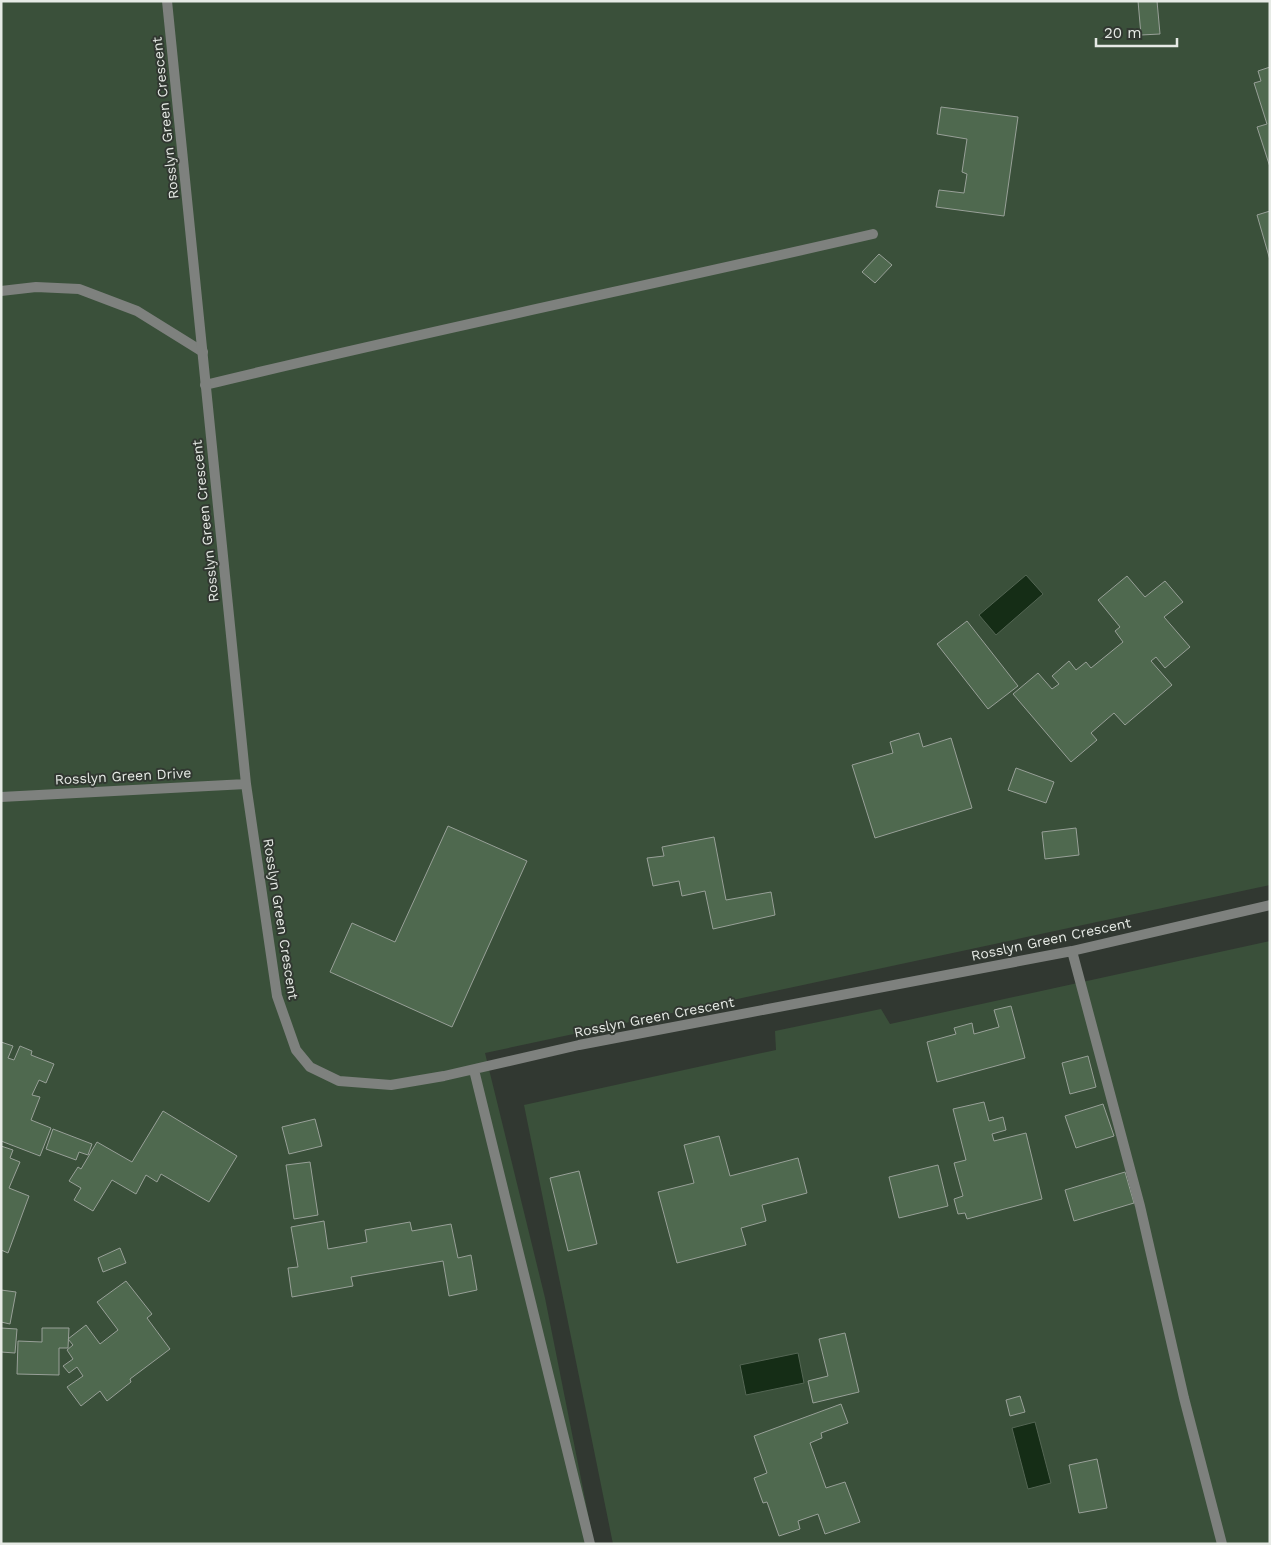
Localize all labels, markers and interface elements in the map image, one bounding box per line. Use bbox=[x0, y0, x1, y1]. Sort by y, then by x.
scale bar bbox=[1096, 15, 1177, 47]
text: 20 m bbox=[1104, 24, 1142, 42]
street label: Rosslyn Green Crescent bbox=[149, 36, 181, 200]
street label: Rosslyn Green Crescent bbox=[189, 439, 221, 603]
street label: Rosslyn Green Drive bbox=[54, 764, 192, 788]
street label: Rosslyn Green Crescent bbox=[260, 837, 302, 1001]
street label: Rosslyn Green Crescent bbox=[970, 914, 1132, 964]
street label: Rosslyn Green Crescent bbox=[572, 994, 736, 1040]

